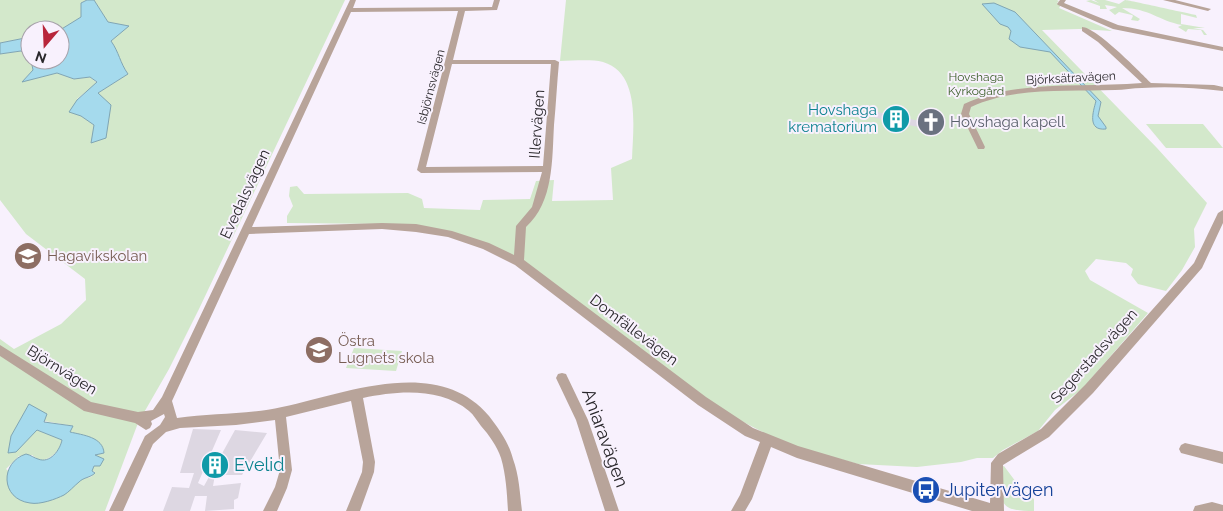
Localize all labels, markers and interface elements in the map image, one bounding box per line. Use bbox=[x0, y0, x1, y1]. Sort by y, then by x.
north arrow bbox=[20, 20, 70, 70]
text: N bbox=[33, 48, 48, 67]
street label: Isbjörnsvägen bbox=[414, 48, 448, 126]
street label: Björksätravägen bbox=[1026, 69, 1116, 87]
park label: Hovshaga Kyrkogård bbox=[948, 70, 1004, 98]
street label: Illervägen bbox=[526, 89, 548, 159]
place label: Hovshaga krematorium bbox=[788, 101, 877, 136]
building icon: Hovshaga krematorium bbox=[881, 104, 911, 134]
church icon: Hovshaga kapell bbox=[916, 107, 946, 137]
place label: Hovshaga kapell bbox=[950, 113, 1066, 131]
street label: Evedalsvägen bbox=[216, 146, 274, 242]
school or university icon: Hagavikskolan bbox=[13, 241, 43, 271]
place label: Hagavikskolan bbox=[47, 247, 147, 265]
street label: Domfällevägen bbox=[586, 291, 682, 369]
street label: Segerstadsvägen bbox=[1047, 305, 1141, 407]
place label: Östra Lugnets skola bbox=[338, 331, 434, 367]
school or university icon: Östra Lugnets skola bbox=[304, 335, 334, 365]
street label: Björnvägen bbox=[24, 341, 100, 399]
street label: Aniaravägen bbox=[578, 386, 633, 490]
building icon: Evelid bbox=[200, 450, 230, 480]
place label: Evelid bbox=[234, 454, 284, 475]
bus stop icon: Jupitervägen bbox=[911, 475, 941, 505]
place label: Jupitervägen bbox=[945, 479, 1053, 500]

